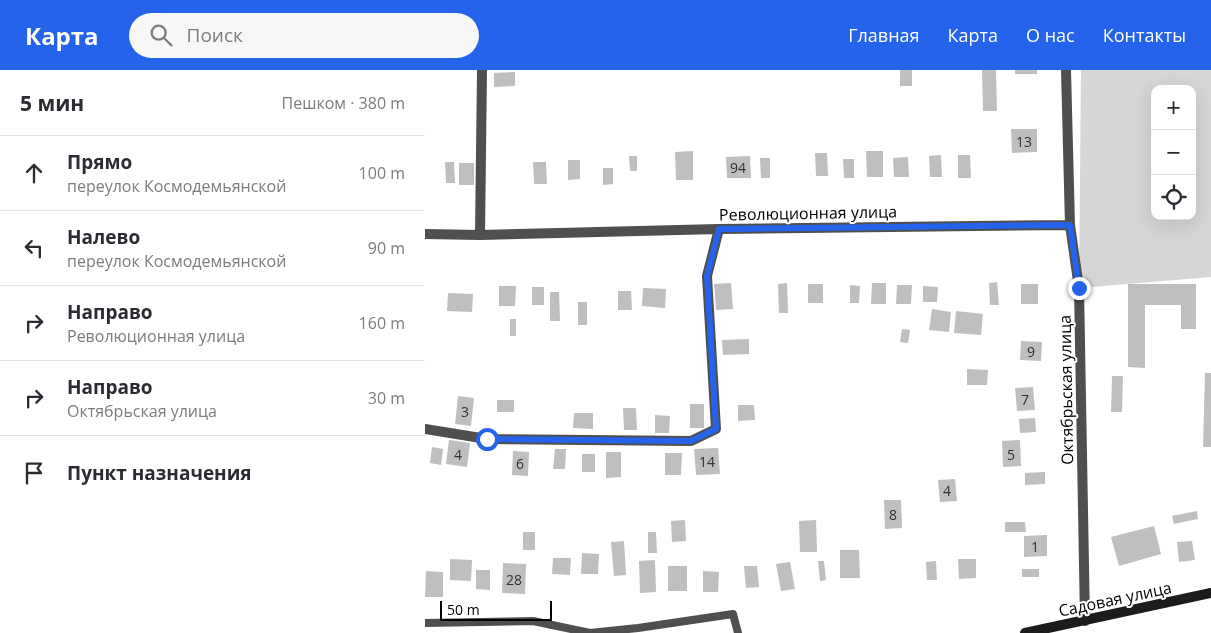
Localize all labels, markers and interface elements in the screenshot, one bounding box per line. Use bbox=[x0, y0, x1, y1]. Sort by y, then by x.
search box bbox=[129, 13, 479, 58]
text: Карта bbox=[25, 19, 99, 52]
icon: search bbox=[147, 21, 175, 49]
text: Поиск bbox=[187, 22, 243, 48]
text: Главная bbox=[848, 23, 920, 47]
text: Карта bbox=[948, 23, 998, 47]
text: О нас bbox=[1026, 23, 1075, 47]
text: Контакты bbox=[1103, 23, 1186, 47]
map controls bbox=[1151, 85, 1196, 220]
button: + bbox=[1151, 85, 1196, 130]
text: 5 мин bbox=[20, 89, 84, 117]
text: Пешком · 380 m bbox=[282, 92, 405, 114]
button: − bbox=[1151, 130, 1196, 175]
house number: 13 bbox=[1016, 132, 1032, 151]
text: Прямо bbox=[67, 149, 132, 175]
house number: 94 bbox=[730, 158, 746, 177]
icon: ahead bbox=[20, 159, 48, 187]
text: 100 m bbox=[359, 162, 405, 184]
text: переулок Космодемьянской bbox=[67, 175, 286, 197]
button: locate bbox=[1151, 175, 1196, 220]
street label: Революционная улица bbox=[719, 200, 897, 226]
text: Налево bbox=[67, 224, 140, 250]
icon: left bbox=[20, 234, 48, 262]
text: 90 m bbox=[368, 237, 405, 259]
text: переулок Космодемьянской bbox=[67, 250, 286, 272]
route end bbox=[1068, 277, 1091, 300]
text: Направо bbox=[67, 299, 153, 325]
icon: right bbox=[20, 309, 48, 337]
text: 160 m bbox=[359, 312, 405, 334]
street label: Октябрьская улица bbox=[1054, 315, 1078, 465]
text: Революционная улица bbox=[67, 325, 245, 347]
house number: 9 bbox=[1027, 342, 1035, 361]
text: Направо bbox=[67, 374, 153, 400]
icon: right bbox=[20, 384, 48, 412]
text: 30 m bbox=[368, 387, 405, 409]
house number: 7 bbox=[1021, 390, 1029, 409]
text: Октябрьская улица bbox=[67, 400, 217, 422]
house number: 3 bbox=[461, 402, 469, 421]
route start bbox=[476, 428, 499, 451]
house number: 4 bbox=[454, 445, 462, 464]
house number: 5 bbox=[1007, 445, 1015, 464]
house number: 14 bbox=[699, 452, 715, 471]
house number: 6 bbox=[516, 454, 524, 473]
icon: arrive bbox=[20, 459, 48, 487]
text: Пункт назначения bbox=[67, 460, 252, 486]
house number: 4 bbox=[943, 481, 951, 500]
house number: 8 bbox=[889, 505, 897, 524]
house number: 1 bbox=[1031, 537, 1039, 556]
house number: 28 bbox=[506, 570, 522, 589]
street label: Садовая улица bbox=[1056, 576, 1174, 622]
scale bar bbox=[440, 598, 553, 621]
text: 50 m bbox=[447, 600, 480, 619]

